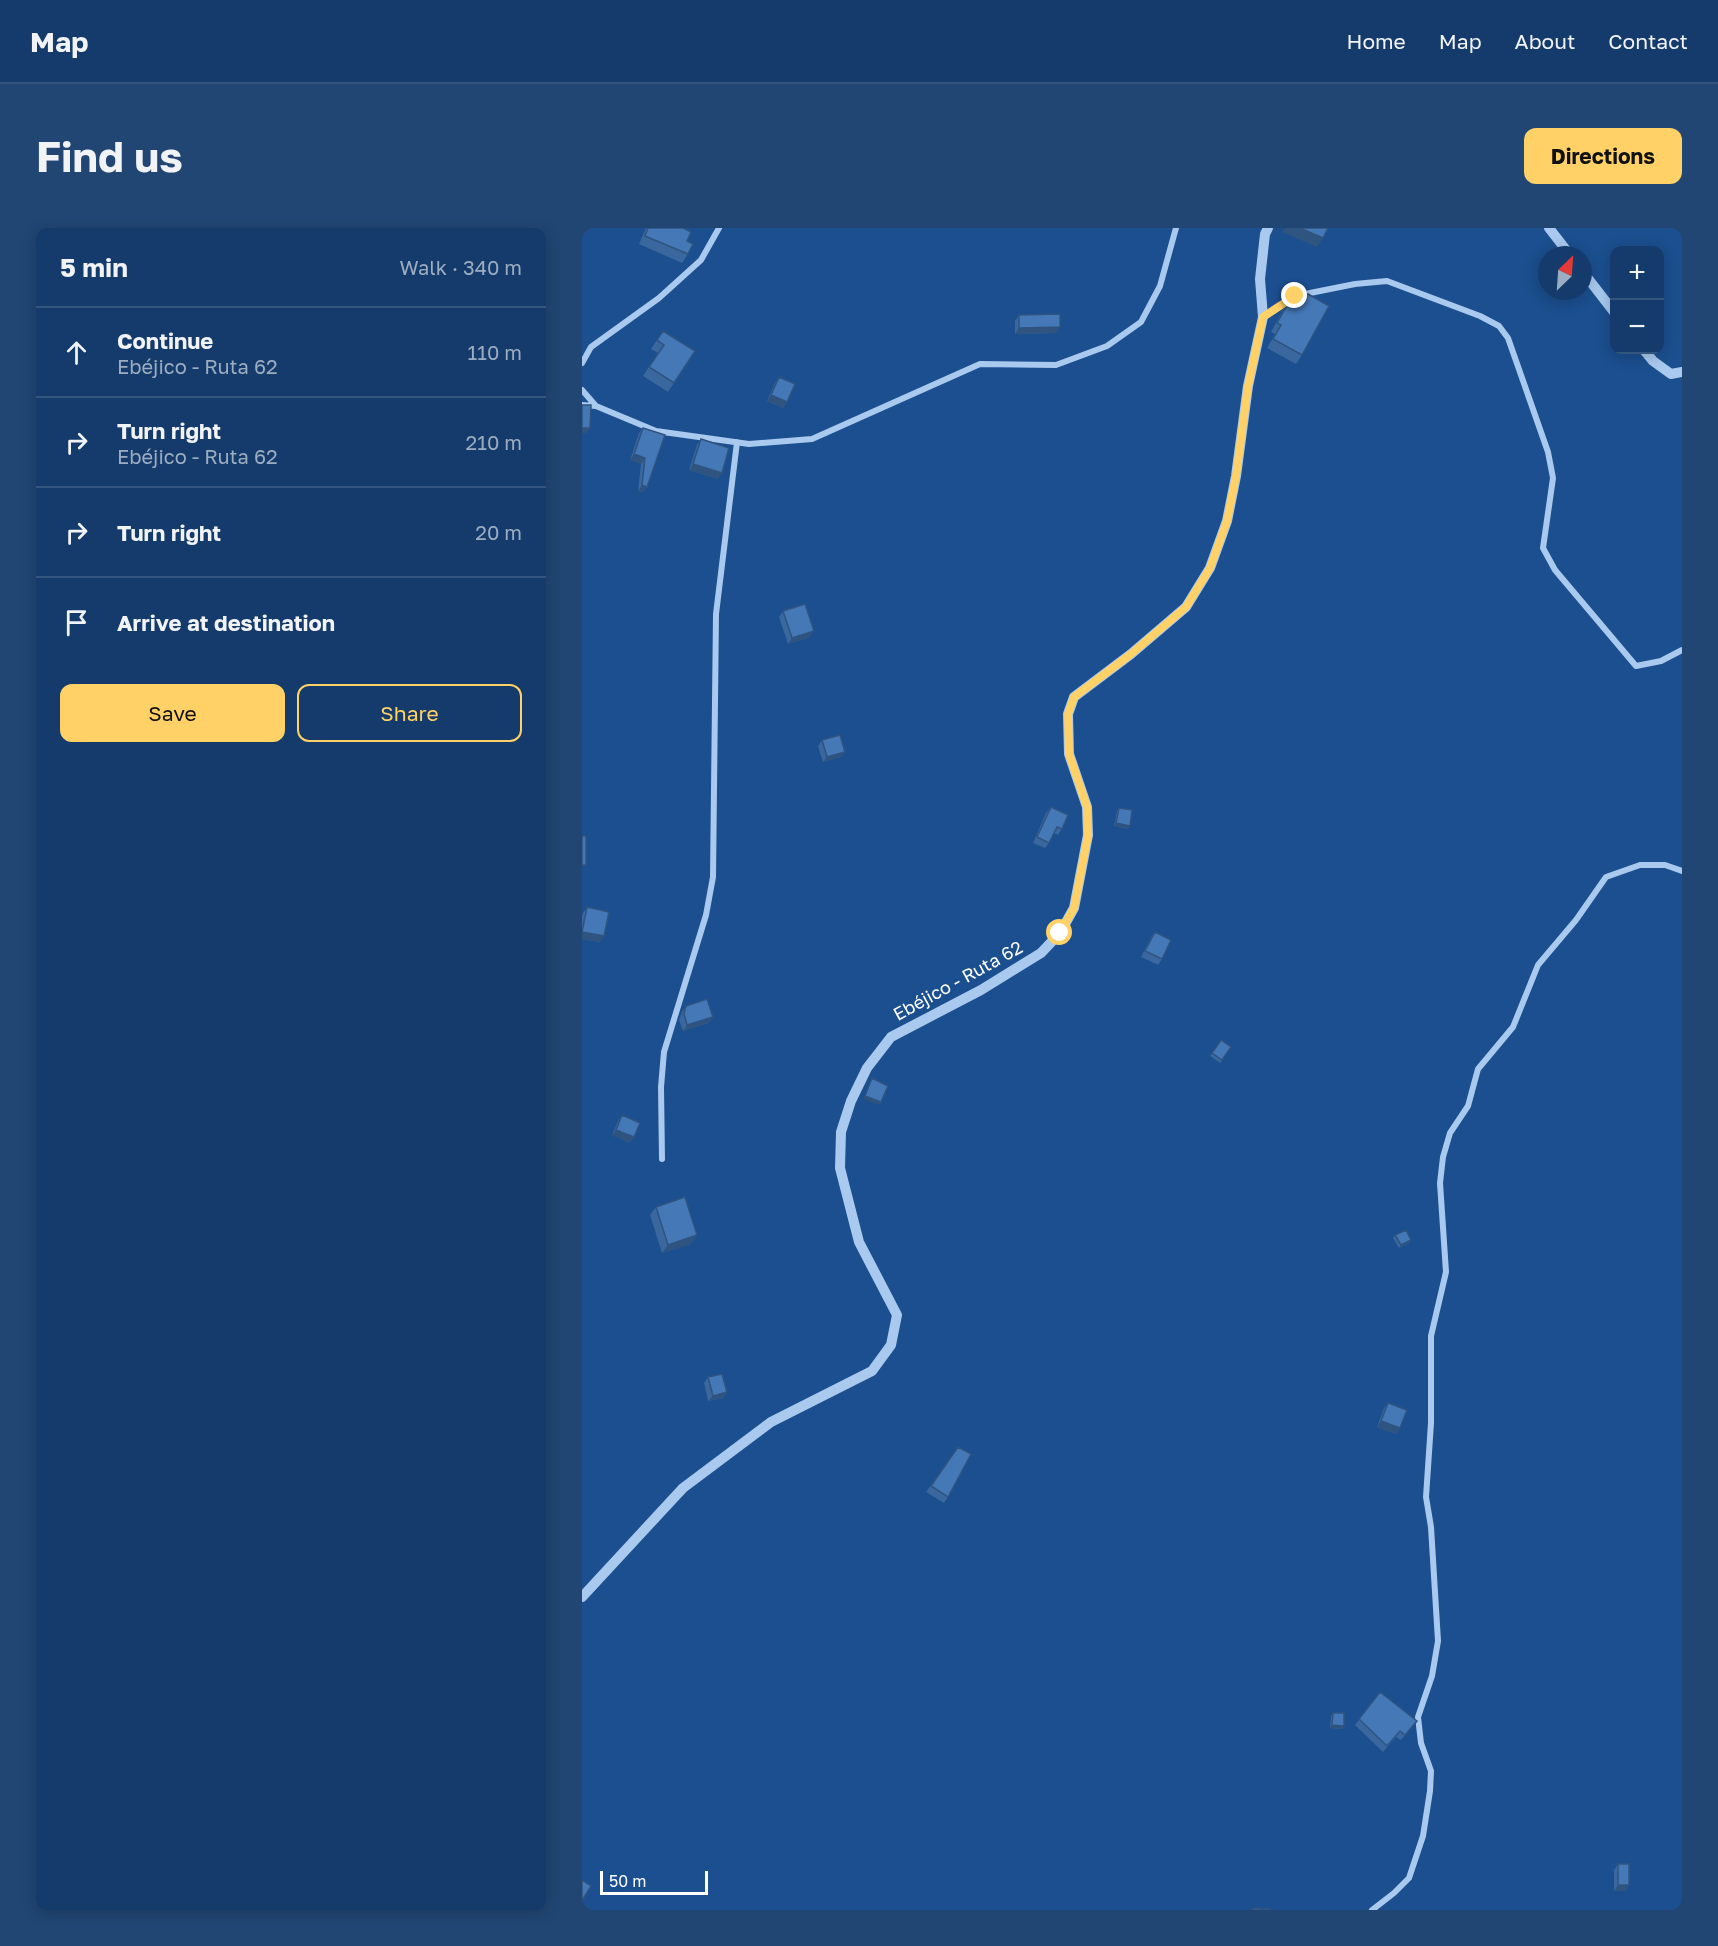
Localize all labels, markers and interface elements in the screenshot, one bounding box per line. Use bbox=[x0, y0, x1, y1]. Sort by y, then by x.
text: Map bbox=[30, 25, 88, 58]
text: Home bbox=[1346, 28, 1406, 54]
text: Map bbox=[1439, 28, 1482, 54]
text: About bbox=[1515, 28, 1575, 54]
text: Contact bbox=[1608, 28, 1688, 54]
button: Directions bbox=[1524, 128, 1682, 184]
text: Find us bbox=[36, 131, 183, 181]
north arrow bbox=[1538, 246, 1592, 300]
map controls bbox=[1610, 246, 1664, 354]
button: + bbox=[1610, 246, 1664, 300]
text: 5 min bbox=[60, 252, 128, 283]
text: Walk · 340 m bbox=[400, 255, 522, 279]
route end bbox=[1281, 282, 1307, 308]
button: − bbox=[1610, 300, 1664, 354]
text: Continue bbox=[117, 327, 213, 354]
icon: ahead bbox=[60, 336, 93, 369]
text: 110 m bbox=[468, 340, 522, 364]
text: Ebéjico - Ruta 62 bbox=[117, 354, 278, 378]
text: Turn right bbox=[117, 417, 221, 444]
icon: right bbox=[60, 426, 93, 459]
text: 210 m bbox=[466, 430, 522, 454]
text: Ebéjico - Ruta 62 bbox=[117, 444, 278, 468]
icon: right bbox=[60, 516, 93, 549]
text: Turn right bbox=[117, 519, 221, 546]
text: 20 m bbox=[475, 520, 522, 544]
icon: arrive bbox=[60, 606, 93, 639]
text: Arrive at destination bbox=[117, 609, 335, 636]
button: Save bbox=[60, 684, 285, 742]
button: Share bbox=[297, 684, 522, 742]
route start bbox=[1046, 919, 1072, 945]
street label: Ebéjico - Ruta 62 bbox=[889, 935, 1026, 1025]
scale bar bbox=[600, 1868, 708, 1896]
text: 50 m bbox=[609, 1871, 646, 1891]

